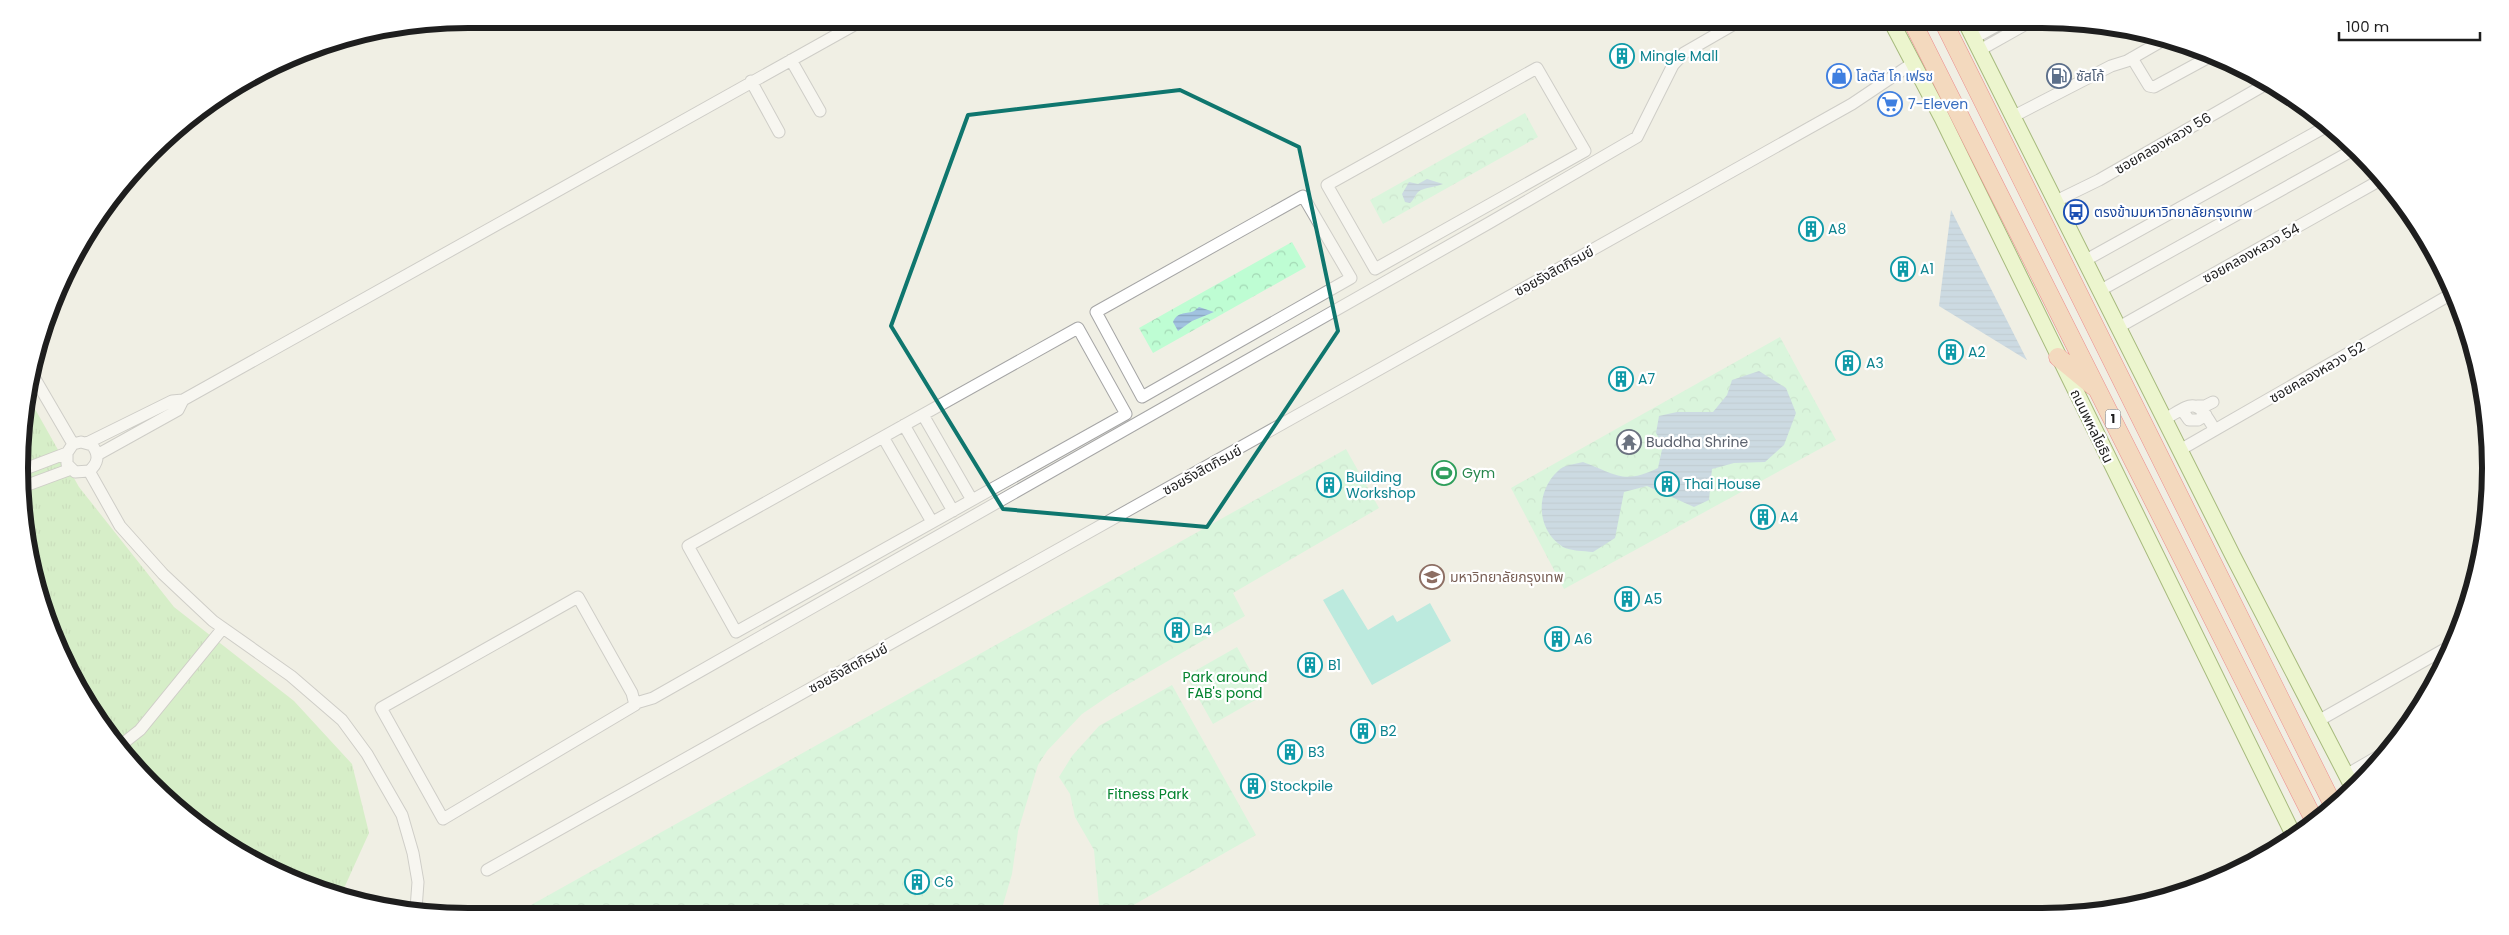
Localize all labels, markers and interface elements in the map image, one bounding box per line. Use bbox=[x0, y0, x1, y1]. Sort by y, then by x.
scale bar bbox=[2339, 10, 2480, 42]
text: 100 m bbox=[2346, 16, 2389, 37]
building icon: Mingle Mall bbox=[1609, 43, 1635, 69]
place label: Mingle Mall bbox=[1640, 46, 1718, 66]
shop icon: โลตัส โก เฟรช bbox=[1826, 63, 1852, 89]
fuel station icon: ซัสโก้ bbox=[2046, 63, 2072, 89]
place label: โลตัส โก เฟรช bbox=[1856, 66, 1933, 86]
place label: ซัสโก้ bbox=[2076, 66, 2105, 86]
supermarket icon: 7-Eleven bbox=[1877, 91, 1903, 117]
place label: 7-Eleven bbox=[1908, 94, 1968, 114]
street label: ซอยคลองหลวง 56 bbox=[2111, 107, 2215, 179]
bus stop icon: ตรงข้ามมหาวิทยาลัยกรุงเทพ bbox=[2063, 199, 2089, 225]
place label: ตรงข้ามมหาวิทยาลัยกรุงเทพ bbox=[2094, 202, 2253, 222]
building icon: A8 bbox=[1798, 216, 1824, 242]
street label: ซอยคลองหลวง 54 bbox=[2199, 218, 2303, 288]
place label: A8 bbox=[1828, 219, 1846, 239]
street label: ซอยรังสิตภิรมย์ bbox=[1511, 241, 1597, 301]
building icon: A1 bbox=[1890, 256, 1916, 282]
place label: A1 bbox=[1920, 259, 1934, 279]
street label: ซอยคลองหลวง 52 bbox=[2265, 336, 2369, 408]
building icon: A2 bbox=[1938, 339, 1964, 365]
place label: A2 bbox=[1968, 342, 1986, 362]
building icon: A3 bbox=[1835, 350, 1861, 376]
place label: A3 bbox=[1866, 353, 1884, 373]
building icon: A7 bbox=[1608, 366, 1634, 392]
place label: A7 bbox=[1638, 369, 1655, 389]
street label: ถนนพหลโยธิน bbox=[2065, 386, 2119, 466]
road number: 1 bbox=[2106, 409, 2120, 428]
temple icon: Buddha Shrine bbox=[1616, 429, 1642, 455]
place label: Buddha Shrine bbox=[1646, 432, 1748, 452]
street label: ซอยรังสิตภิรมย์ bbox=[1159, 440, 1245, 500]
sports icon: Gym bbox=[1431, 460, 1457, 486]
place label: Gym bbox=[1462, 463, 1495, 483]
place label: Building Workshop bbox=[1346, 467, 1416, 503]
building icon: Thai House bbox=[1654, 471, 1680, 497]
building icon: Building Workshop bbox=[1316, 472, 1342, 498]
place label: Thai House bbox=[1684, 474, 1761, 494]
building icon: A4 bbox=[1750, 504, 1776, 530]
place label: A4 bbox=[1780, 507, 1798, 527]
school or university icon: มหาวิทยาลัยกรุงเทพ bbox=[1419, 564, 1445, 590]
place label: มหาวิทยาลัยกรุงเทพ bbox=[1450, 567, 1564, 587]
building icon: A5 bbox=[1614, 586, 1640, 612]
place label: A5 bbox=[1644, 589, 1662, 609]
building icon: B4 bbox=[1164, 617, 1190, 643]
place label: B4 bbox=[1194, 620, 1212, 640]
building icon: A6 bbox=[1544, 626, 1570, 652]
place label: A6 bbox=[1574, 629, 1592, 649]
street label: ซอยรังสิตภิรมย์ bbox=[805, 638, 891, 698]
building icon: B1 bbox=[1297, 652, 1323, 678]
place label: B1 bbox=[1328, 655, 1341, 675]
park label: Park around FAB's pond bbox=[1183, 667, 1267, 703]
building icon: B2 bbox=[1350, 718, 1376, 744]
place label: B2 bbox=[1380, 721, 1397, 741]
building icon: B3 bbox=[1277, 739, 1303, 765]
place label: B3 bbox=[1308, 742, 1325, 762]
building icon: Stockpile bbox=[1240, 773, 1266, 799]
place label: Stockpile bbox=[1270, 776, 1333, 796]
park label: Fitness Park bbox=[1107, 784, 1190, 804]
building icon: C6 bbox=[904, 869, 930, 895]
place label: C6 bbox=[934, 872, 954, 892]

